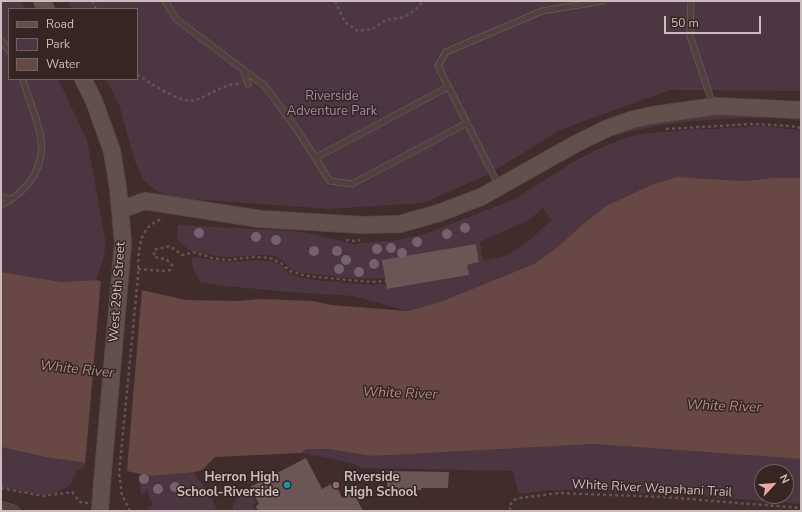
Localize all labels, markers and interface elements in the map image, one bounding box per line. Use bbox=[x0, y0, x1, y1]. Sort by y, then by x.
legend bbox=[8, 8, 138, 80]
scale bar bbox=[666, 8, 763, 34]
text: 50 m bbox=[671, 15, 699, 31]
text: Road bbox=[46, 16, 74, 32]
text: Park bbox=[46, 36, 70, 52]
text: Water bbox=[46, 56, 80, 72]
park label: Riverside Adventure Park bbox=[287, 89, 377, 120]
street label: West 29th Street bbox=[107, 241, 129, 343]
water label: White River bbox=[39, 358, 115, 382]
water label: White River bbox=[362, 384, 438, 404]
water label: White River bbox=[686, 397, 762, 417]
north arrow bbox=[754, 464, 794, 504]
place label: Herron High School-Riverside bbox=[177, 470, 279, 501]
place label: Riverside High School bbox=[344, 470, 417, 501]
text: N bbox=[776, 472, 793, 486]
street label: White River Wapahani Trail bbox=[571, 477, 733, 501]
marker: Herron High School-Riverside bbox=[282, 480, 292, 490]
marker: Riverside High School bbox=[331, 480, 341, 490]

